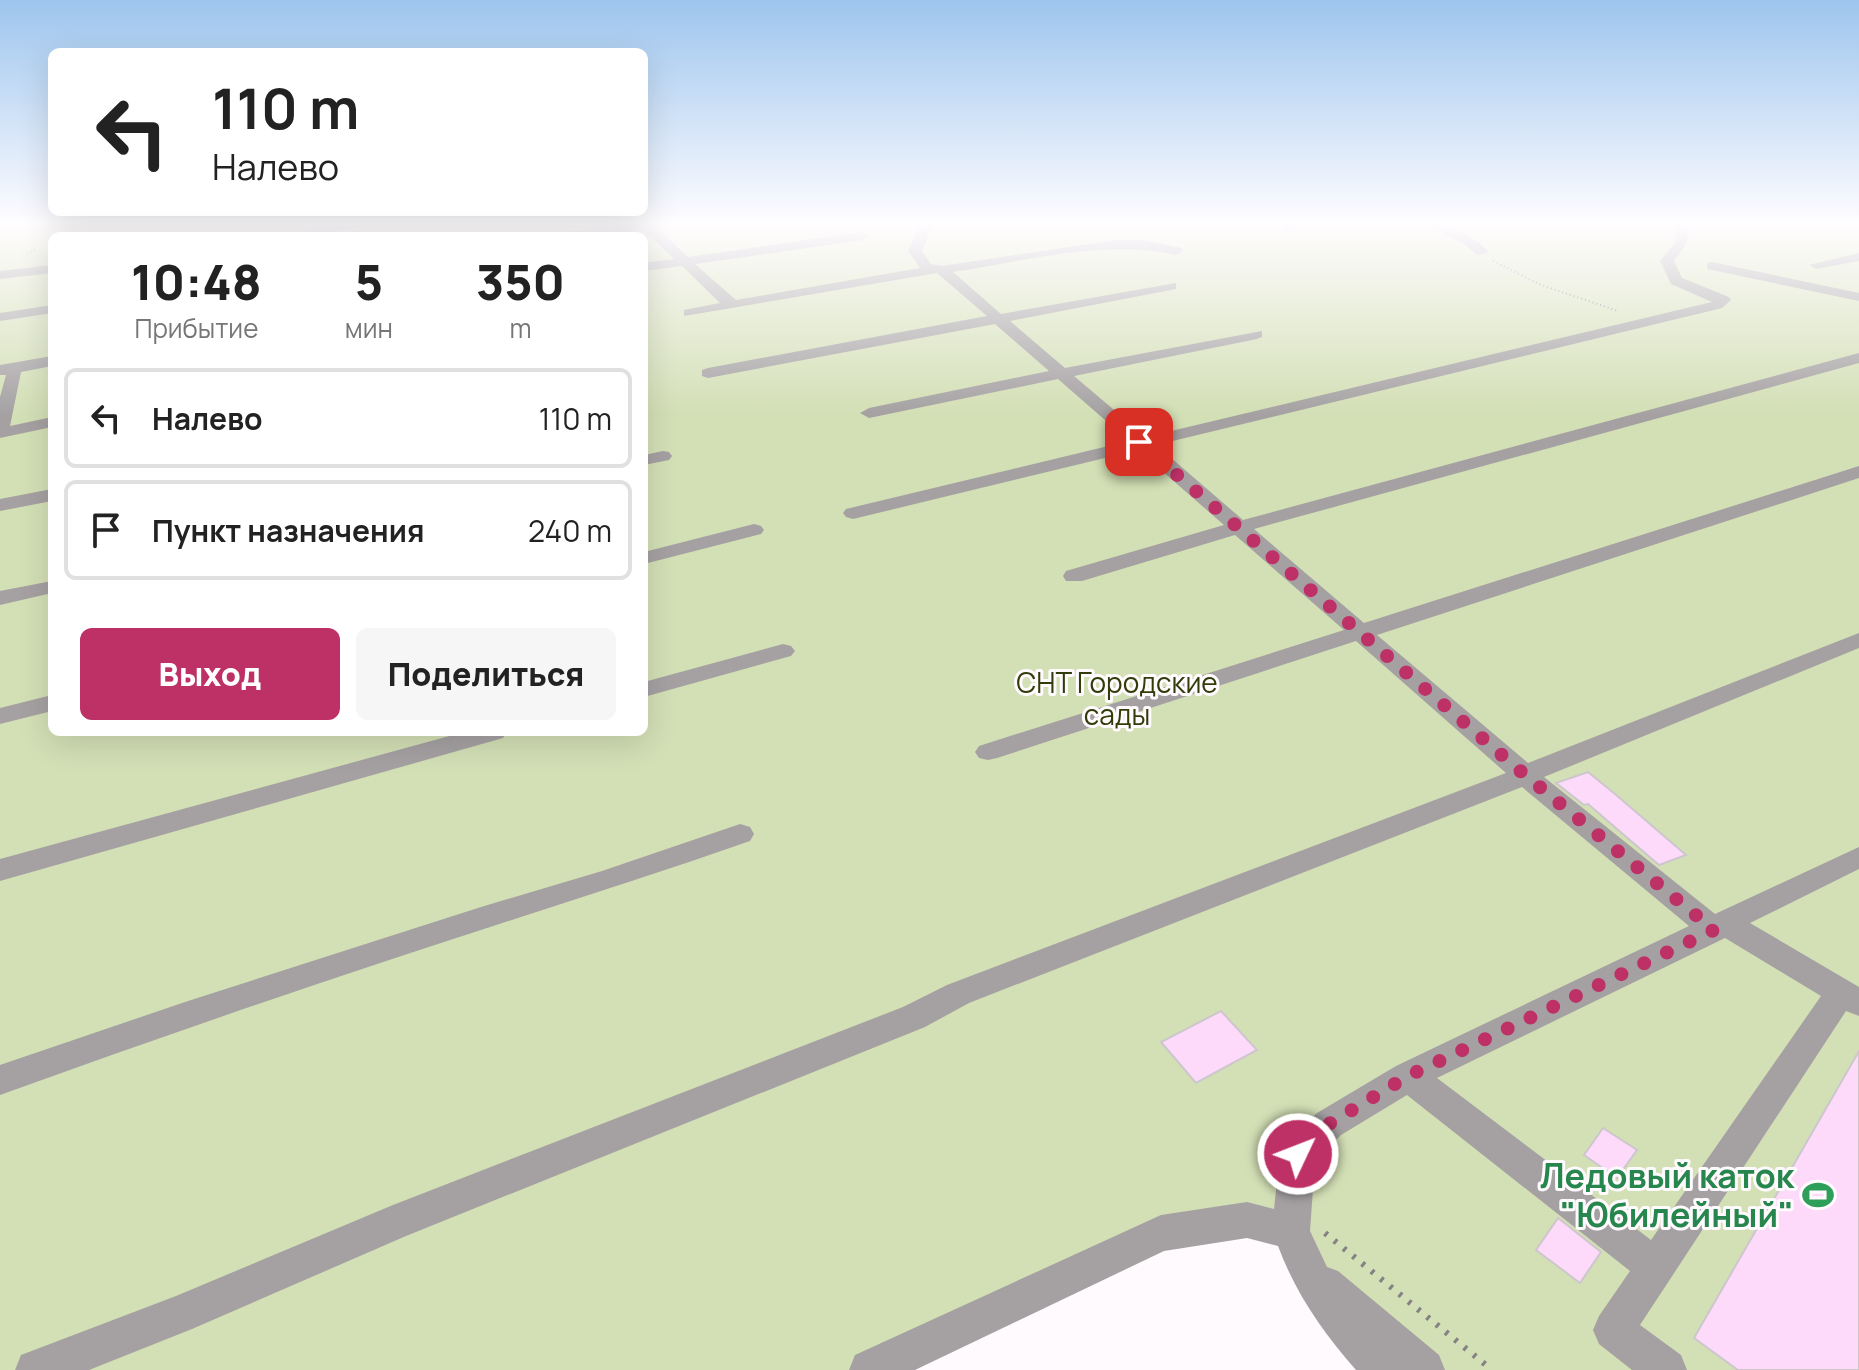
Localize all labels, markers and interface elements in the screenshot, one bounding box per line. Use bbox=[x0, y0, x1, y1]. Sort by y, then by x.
text: 110 m bbox=[212, 69, 359, 146]
icon: left bbox=[80, 80, 184, 184]
text: Налево bbox=[212, 142, 339, 191]
text: 10:48 bbox=[131, 249, 262, 314]
text: 5 bbox=[355, 249, 383, 314]
text: 350 bbox=[476, 249, 565, 314]
text: Прибытие bbox=[134, 310, 258, 346]
text: мин bbox=[345, 310, 393, 346]
text: m bbox=[509, 310, 531, 346]
icon: left bbox=[84, 396, 128, 440]
text: Налево bbox=[152, 398, 262, 439]
text: 110 m bbox=[539, 398, 612, 439]
pin bbox=[1105, 408, 1173, 476]
icon: arrive bbox=[1117, 420, 1161, 464]
icon: arrive bbox=[84, 508, 128, 552]
text: Пункт назначения bbox=[152, 510, 425, 551]
text: 240 m bbox=[528, 510, 612, 551]
button: Выход bbox=[80, 628, 340, 720]
button: Поделиться bbox=[356, 628, 616, 720]
park label: СНТ Городские сады bbox=[1016, 663, 1218, 733]
position arrow bbox=[1256, 1112, 1340, 1196]
place label: Ледовый каток "Юбилейный" bbox=[1540, 1152, 1795, 1237]
sports icon: Ледовый каток "Юбилейный" bbox=[1801, 1178, 1835, 1212]

